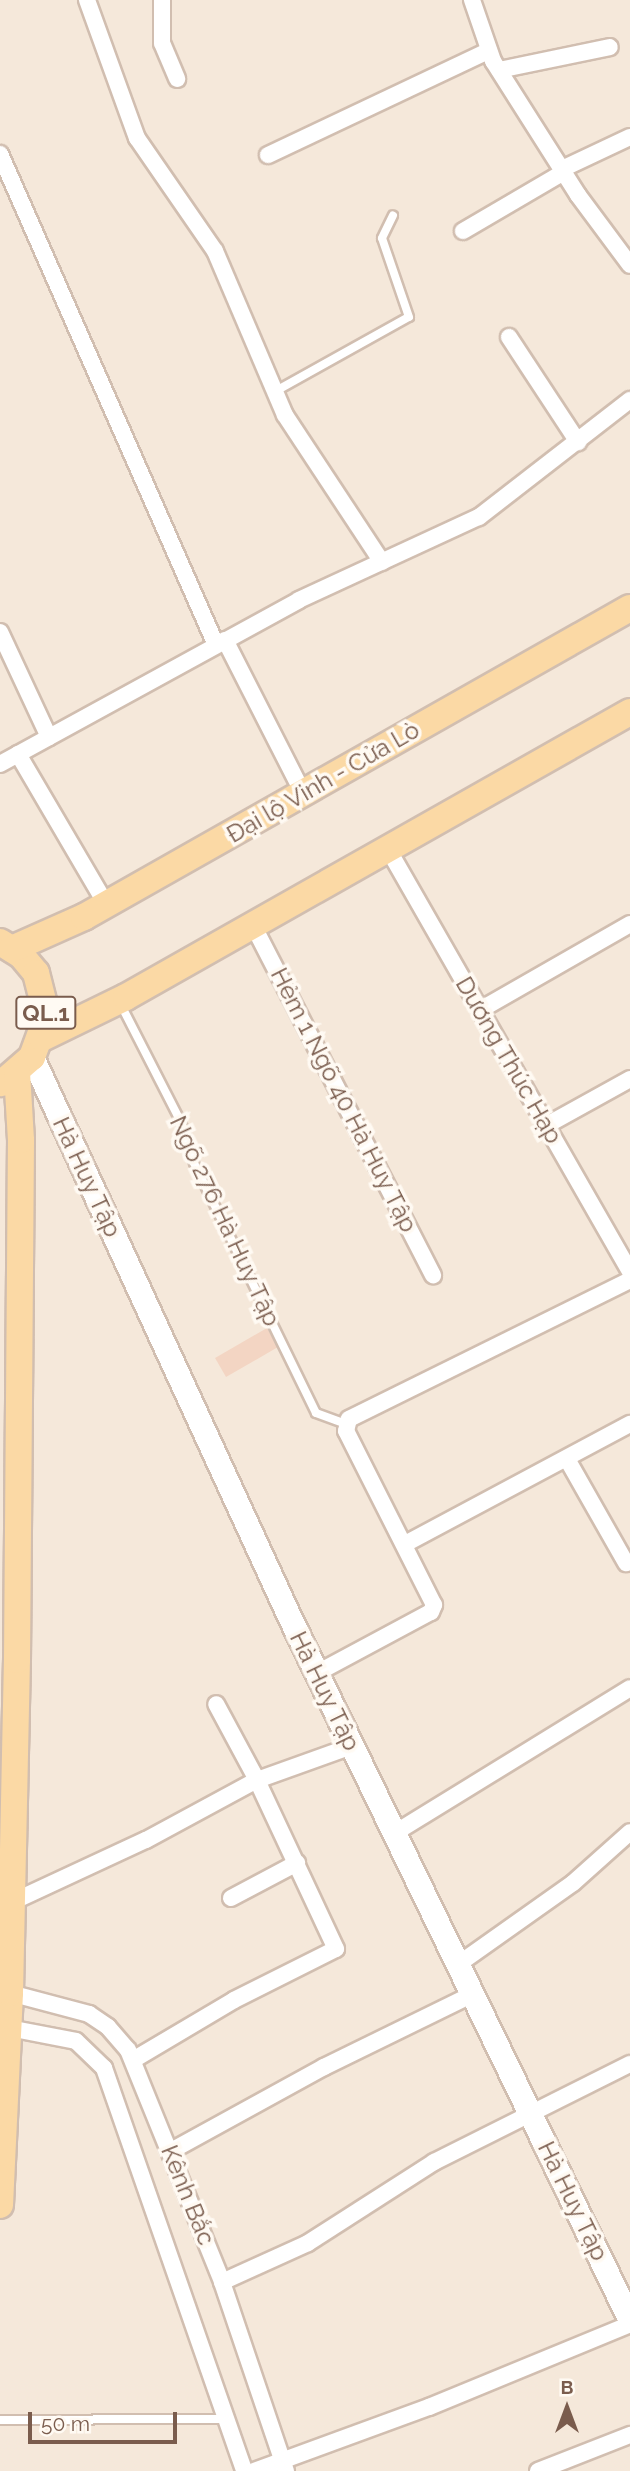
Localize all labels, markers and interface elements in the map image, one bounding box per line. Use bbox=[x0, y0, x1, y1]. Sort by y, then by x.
street label: Đại lộ Vinh - Cửa Lò bbox=[221, 715, 425, 849]
street label: Hẻm 1 Ngõ 40 Hà Huy Tập bbox=[264, 962, 424, 1238]
street label: Dương Thúc Hạp bbox=[449, 971, 569, 1149]
road number: QL.1 bbox=[14, 994, 78, 1032]
street label: Ngõ 276 Hà Huy Tập bbox=[163, 1111, 287, 1331]
street label: Hà Huy Tập bbox=[46, 1112, 128, 1242]
street label: Hà Huy Tập bbox=[283, 1626, 367, 1756]
street label: Hà Huy Tập bbox=[531, 2136, 615, 2266]
street label: Kênh Bắc bbox=[155, 2141, 221, 2249]
north arrow bbox=[532, 2373, 602, 2443]
text: B bbox=[561, 2376, 573, 2398]
scale bar bbox=[32, 2398, 180, 2442]
text: 50 m bbox=[41, 2411, 90, 2436]

